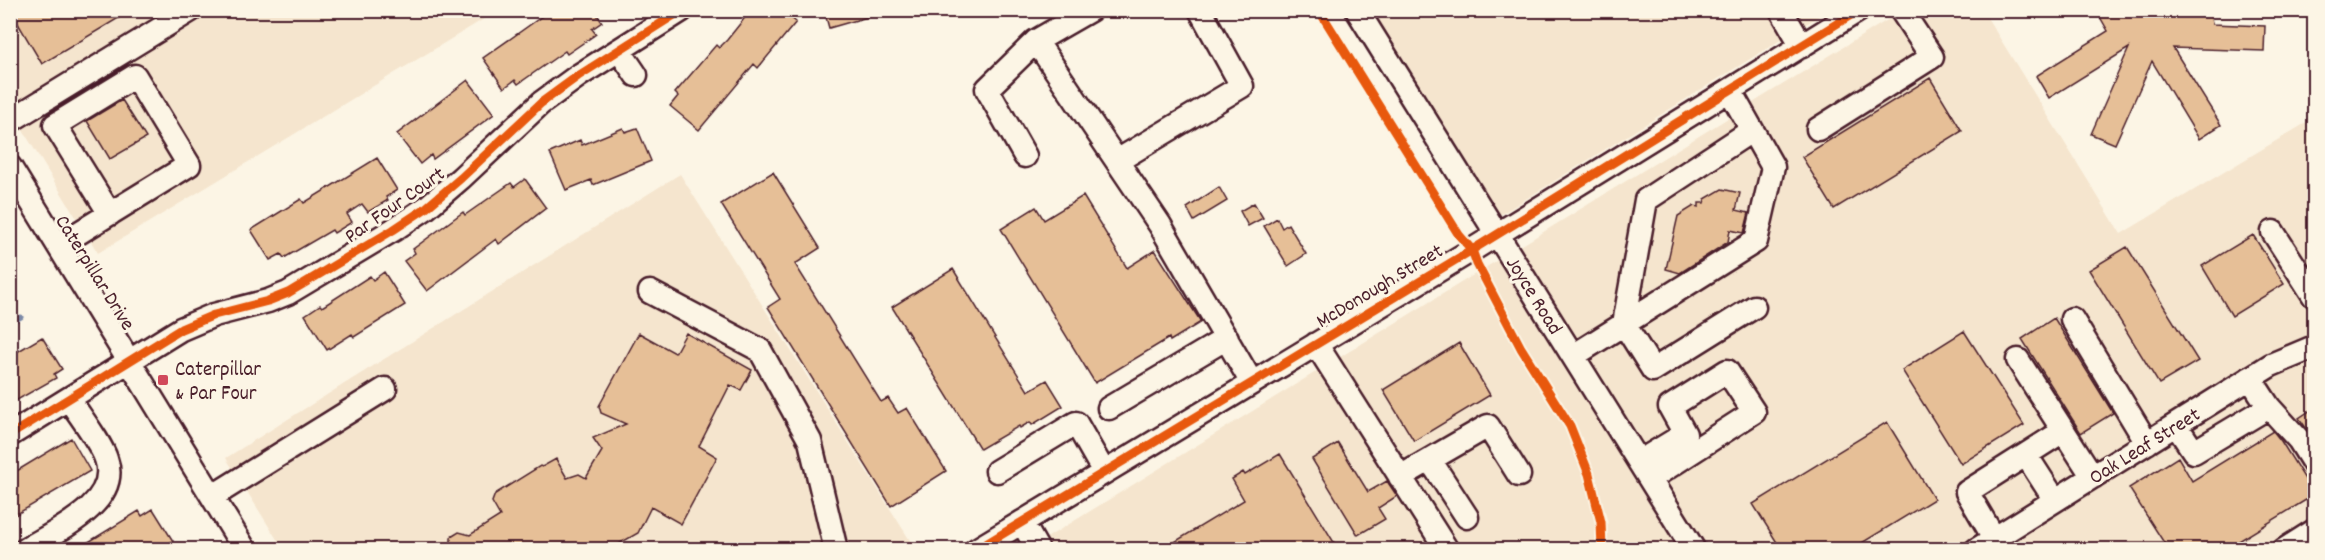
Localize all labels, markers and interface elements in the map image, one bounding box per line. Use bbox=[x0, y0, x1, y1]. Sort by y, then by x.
street label: Par Four Court bbox=[339, 161, 452, 252]
street label: Caterpillar Drive bbox=[46, 210, 141, 337]
street label: McDonough Street bbox=[1311, 238, 1450, 337]
street label: Joyce Road bbox=[1497, 252, 1568, 342]
place label: Caterpillar & Par Four bbox=[175, 356, 261, 410]
marker: Caterpillar & Par Four bbox=[156, 373, 170, 387]
street label: Oak Leaf Street bbox=[2084, 401, 2207, 494]

